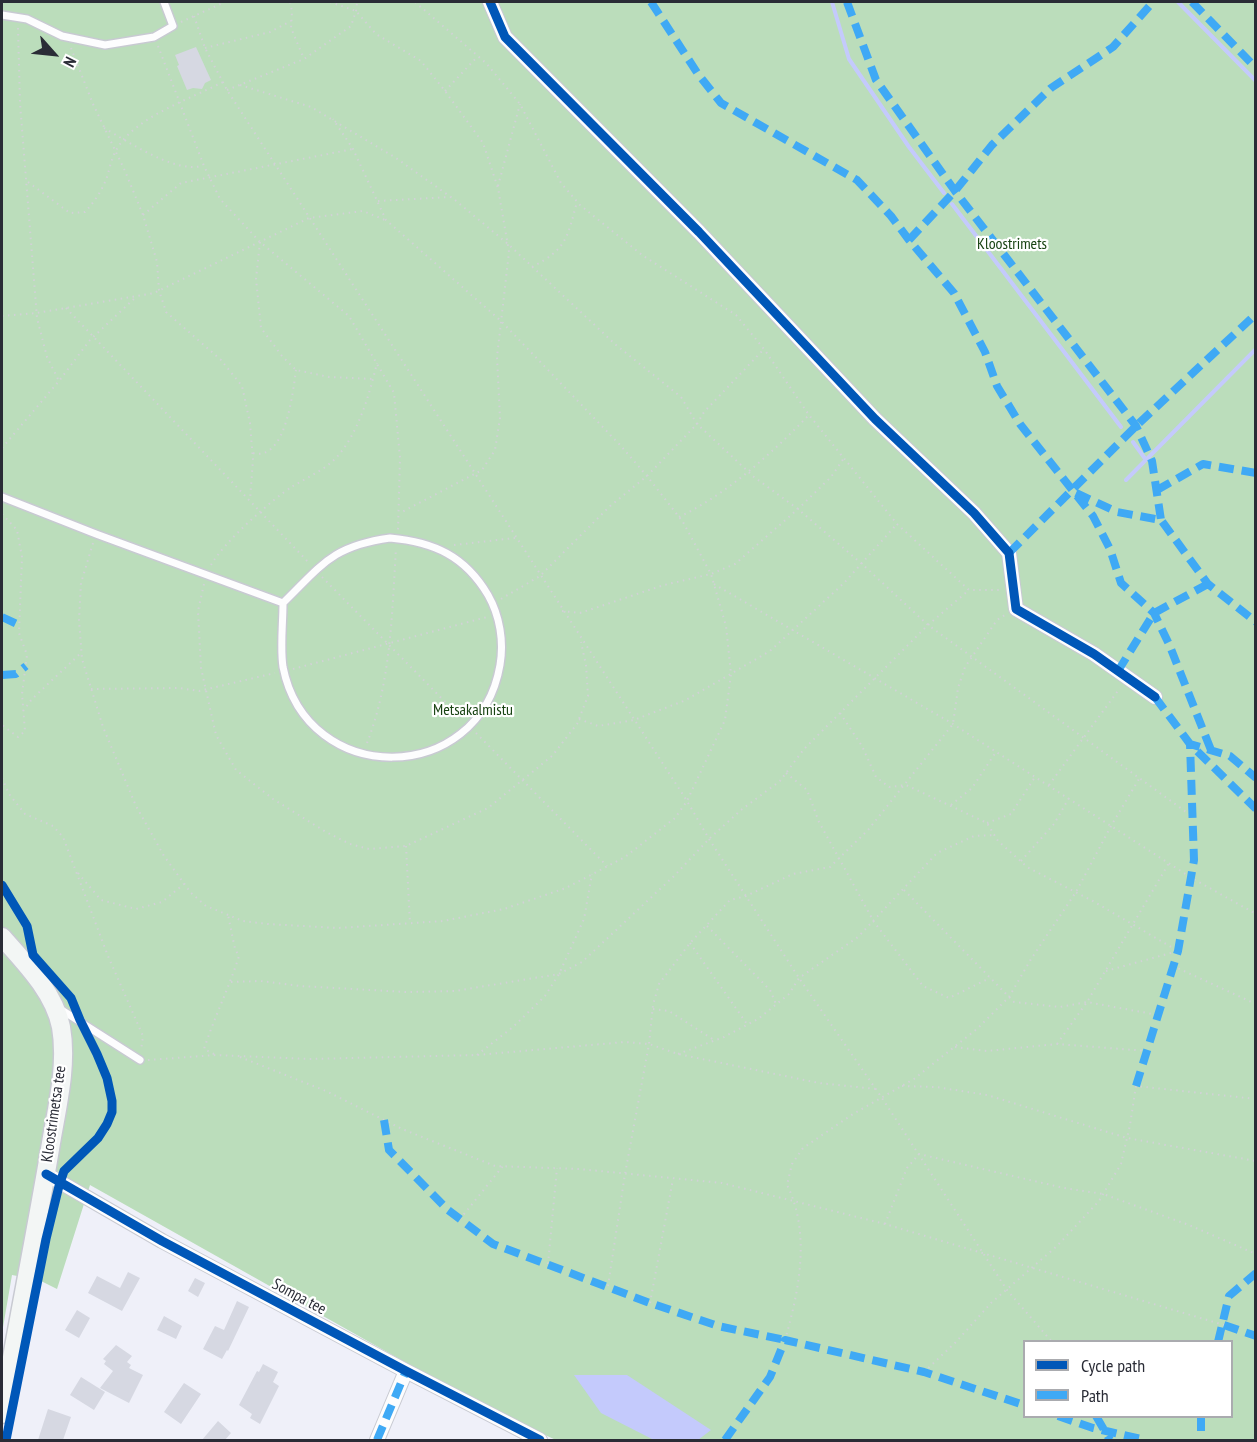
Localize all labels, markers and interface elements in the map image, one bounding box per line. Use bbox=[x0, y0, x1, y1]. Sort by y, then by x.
north arrow bbox=[24, 24, 84, 84]
text: N bbox=[59, 54, 81, 71]
park label: Kloostrimets bbox=[977, 234, 1047, 254]
park label: Metsakalmistu bbox=[433, 700, 513, 720]
street label: Kloostrimetsa tee bbox=[38, 1065, 70, 1163]
street label: Sompa tee bbox=[269, 1275, 329, 1319]
legend bbox=[1023, 1340, 1233, 1418]
text: Cycle path bbox=[1081, 1354, 1145, 1377]
text: Path bbox=[1081, 1384, 1109, 1407]

